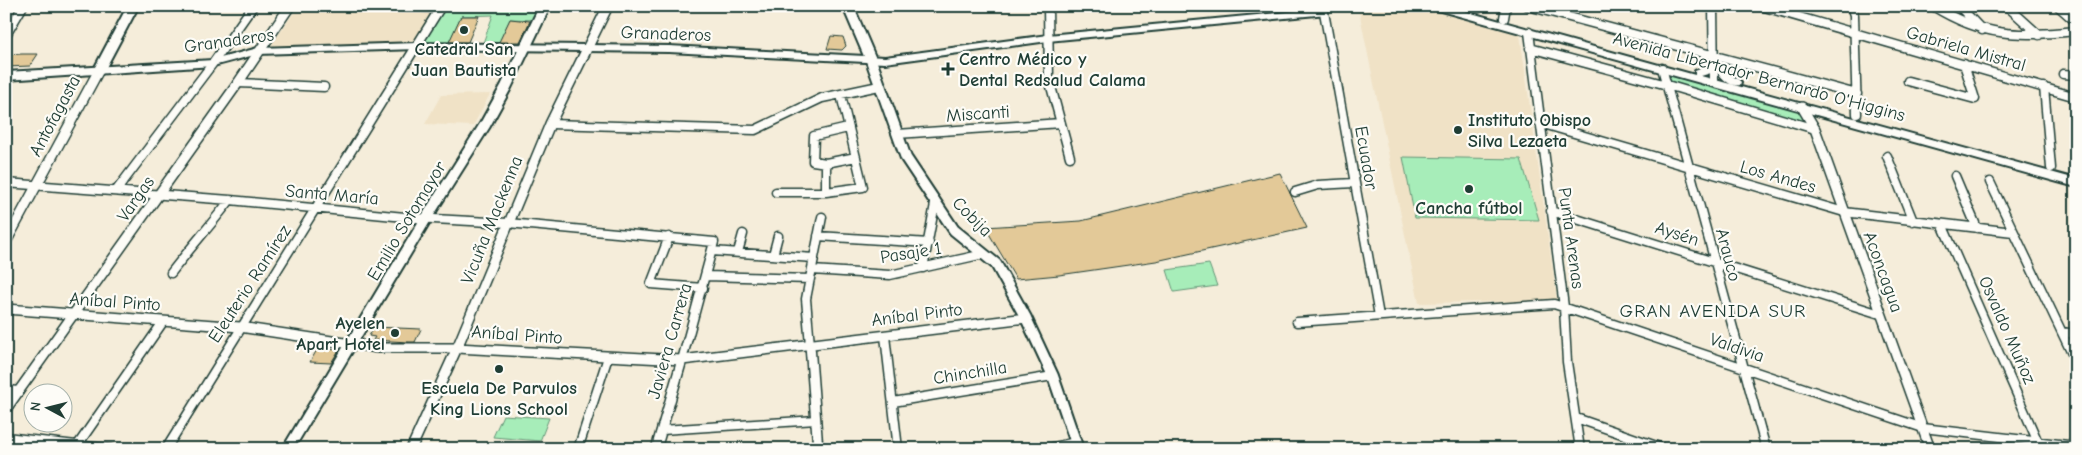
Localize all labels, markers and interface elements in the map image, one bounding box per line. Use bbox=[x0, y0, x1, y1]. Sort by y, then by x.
street label: Granaderos bbox=[620, 22, 712, 46]
street label: Gabriela Mistral bbox=[1904, 22, 2028, 76]
street label: Granaderos bbox=[183, 24, 275, 58]
marker: Catedral San Juan Bautista bbox=[458, 24, 470, 36]
street label: Avenida Libertador Bernardo O'Higgins bbox=[1611, 28, 1907, 126]
place label: Catedral San Juan Bautista bbox=[411, 39, 517, 81]
place label: Centro Médico y Dental Redsalud Calama bbox=[959, 49, 1146, 91]
marker: Centro Médico y Dental Redsalud Calama bbox=[941, 62, 955, 76]
street label: Antofagasta bbox=[25, 72, 85, 160]
street label: Miscanti bbox=[945, 101, 1011, 127]
place label: Instituto Obispo Silva Lezaeta bbox=[1468, 110, 1591, 152]
marker: Instituto Obispo Silva Lezaeta bbox=[1452, 124, 1464, 136]
street label: Ecuador bbox=[1350, 125, 1382, 192]
street label: Vicuña Mackenna bbox=[457, 153, 527, 287]
street label: Los Andes bbox=[1738, 156, 1818, 198]
street label: Emilio Sotomayor bbox=[363, 157, 451, 284]
street label: Vargas bbox=[113, 172, 159, 226]
street label: Santa María bbox=[284, 180, 380, 210]
marker: Cancha fútbol bbox=[1463, 183, 1475, 195]
street label: Punta Arenas bbox=[1553, 186, 1589, 290]
street label: Cobija bbox=[948, 193, 996, 241]
place label: Cancha fútbol bbox=[1415, 198, 1523, 219]
street label: Aysén bbox=[1652, 217, 1702, 251]
street label: Eleuterio Ramírez bbox=[204, 221, 296, 347]
street label: Arauco bbox=[1711, 226, 1745, 284]
street label: Aconcagua bbox=[1859, 229, 1907, 315]
street label: Pasaje 1 bbox=[879, 238, 943, 268]
street label: Osvaldo Muñoz bbox=[1974, 273, 2040, 387]
street label: Javiera Carrera bbox=[643, 281, 697, 401]
street label: Aníbal Pinto bbox=[69, 288, 161, 316]
street label: Aníbal Pinto bbox=[870, 299, 964, 331]
district label: GRAN AVENIDA SUR bbox=[1620, 300, 1806, 322]
place label: Ayelen Apart Hotel bbox=[296, 313, 385, 355]
street label: Aníbal Pinto bbox=[471, 321, 563, 349]
marker: Ayelen Apart Hotel bbox=[389, 327, 401, 339]
street label: Valdivia bbox=[1707, 329, 1767, 367]
street label: Chinchilla bbox=[932, 357, 1008, 389]
marker: Escuela De Parvulos King Lions School bbox=[493, 363, 505, 375]
place label: Escuela De Parvulos King Lions School bbox=[421, 378, 577, 420]
north arrow bbox=[22, 382, 72, 432]
text: N bbox=[27, 401, 45, 412]

